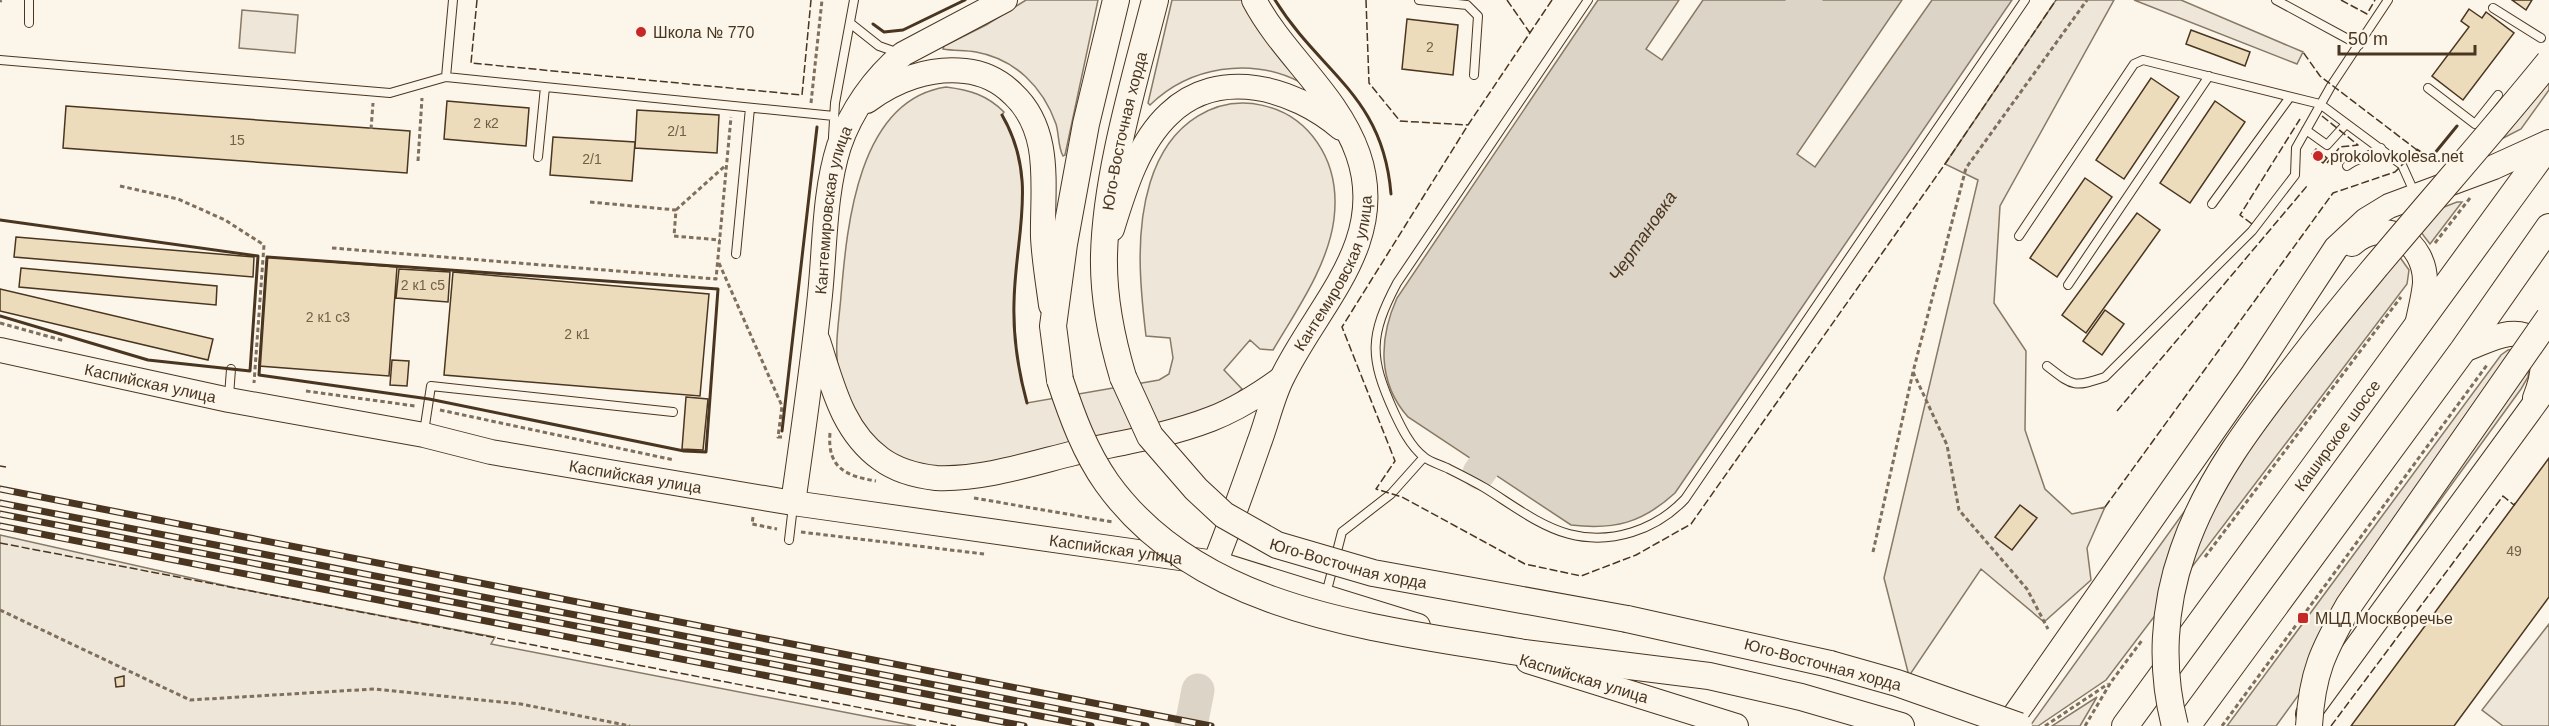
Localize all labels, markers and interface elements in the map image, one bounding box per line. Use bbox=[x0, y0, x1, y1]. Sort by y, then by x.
scale bar bbox=[2339, 18, 2476, 56]
place label: Школа № 770 bbox=[653, 24, 754, 41]
marker: Школа № 770 bbox=[634, 25, 648, 39]
text: 50 m bbox=[2348, 29, 2388, 49]
house number: 2 bbox=[1426, 39, 1434, 55]
street label: Юго-Восточная хорда bbox=[1100, 50, 1150, 211]
house number: 2 к2 bbox=[473, 115, 499, 131]
house number: 2/1 bbox=[667, 123, 687, 139]
street label: Кантемировская улица bbox=[812, 123, 855, 295]
house number: 15 bbox=[229, 132, 245, 148]
place label: prokolovkolesa.net bbox=[2330, 148, 2464, 165]
marker: prokolovkolesa.net bbox=[2311, 149, 2325, 163]
house number: 2/1 bbox=[582, 151, 602, 167]
water label: Чертановка bbox=[1605, 187, 1681, 285]
street label: Кантемировская улица bbox=[1291, 195, 1375, 354]
house number: 2 к1 с5 bbox=[401, 277, 445, 293]
house number: 2 к1 с3 bbox=[306, 309, 350, 325]
house number: 2 к1 bbox=[564, 326, 590, 342]
street label: Каспийская улица bbox=[83, 361, 218, 406]
street label: Каширское шоссе bbox=[2292, 377, 2384, 494]
street label: Каспийская улица bbox=[568, 457, 703, 496]
street label: Каспийская улица bbox=[1048, 532, 1183, 567]
street label: Юго-Восточная хорда bbox=[1268, 535, 1428, 592]
house number: 49 bbox=[2506, 543, 2522, 559]
place label: МЦД Москворечье bbox=[2315, 610, 2453, 627]
marker: МЦД Москворечье bbox=[2296, 611, 2310, 625]
street label: Юго-Восточная хорда bbox=[1743, 635, 1903, 694]
street label: Каспийская улица bbox=[1517, 651, 1651, 706]

